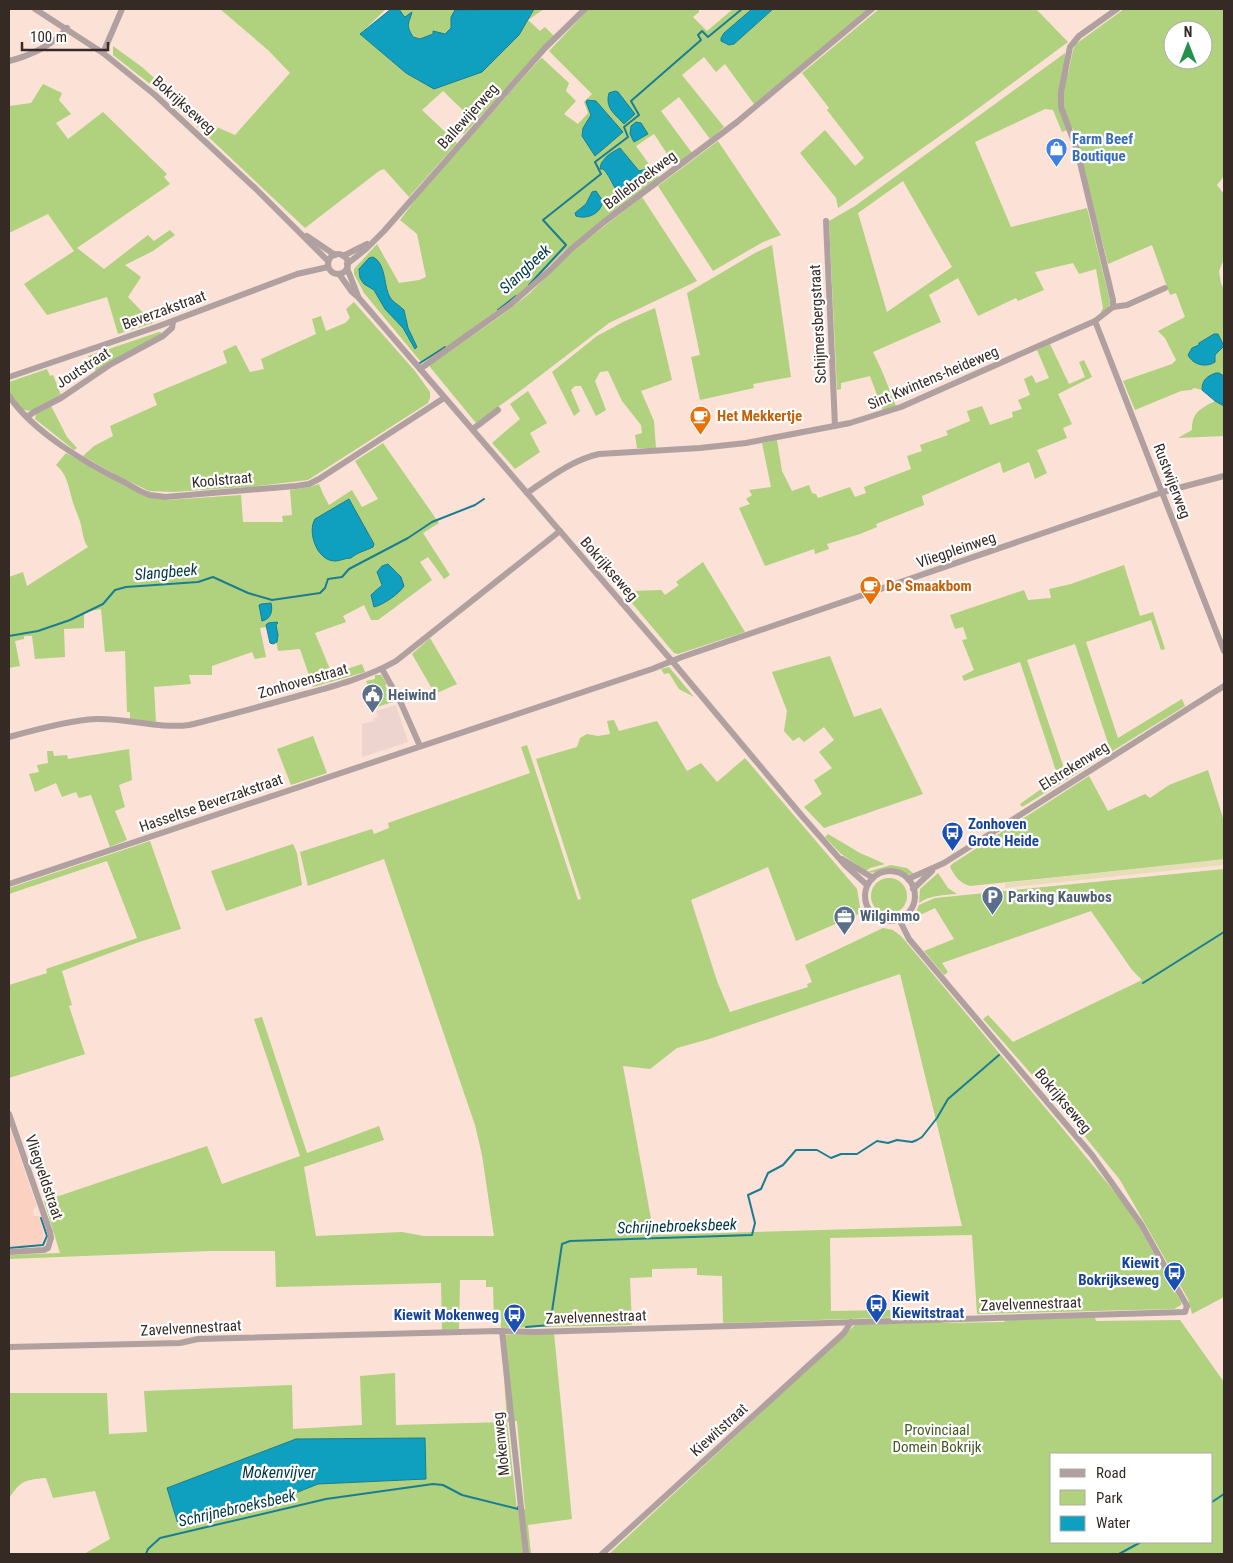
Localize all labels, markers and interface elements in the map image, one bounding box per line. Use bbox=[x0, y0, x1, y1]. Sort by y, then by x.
scale bar bbox=[22, 20, 109, 52]
north arrow bbox=[1163, 20, 1213, 70]
text: N bbox=[1184, 24, 1192, 40]
text: 100 m bbox=[30, 28, 67, 46]
street label: Bokrijkseweg bbox=[149, 72, 219, 138]
street label: Ballewijerweg bbox=[434, 80, 502, 152]
place label: Farm Beef Boutique bbox=[1072, 130, 1133, 165]
shop icon: Farm Beef Boutique bbox=[1044, 136, 1068, 167]
street label: Ballebroekweg bbox=[600, 147, 680, 213]
water label: Slangbeek bbox=[495, 240, 555, 298]
street label: Schijmersbergstraat bbox=[806, 264, 830, 384]
street label: Beverzakstraat bbox=[120, 287, 208, 333]
street label: Sint Kwintens-heideweg bbox=[865, 342, 1001, 414]
street label: Joutstraat bbox=[53, 344, 113, 392]
cafe icon: Het Mekkertje bbox=[689, 404, 713, 435]
place label: Het Mekkertje bbox=[717, 407, 802, 425]
street label: Rustwijerweg bbox=[1149, 441, 1195, 521]
street label: Koolstraat bbox=[191, 468, 253, 492]
street label: Vliegpleinweg bbox=[914, 528, 998, 572]
street label: Bokrijkseweg bbox=[576, 533, 642, 605]
water label: Slangbeek bbox=[134, 560, 199, 584]
cafe icon: De Smaakbom bbox=[858, 574, 882, 605]
place label: De Smaakbom bbox=[886, 577, 972, 595]
street label: Zonhovenstraat bbox=[256, 660, 350, 702]
public building icon: Heiwind bbox=[360, 683, 384, 714]
place label: Heiwind bbox=[388, 686, 436, 704]
street label: Elstrekenweg bbox=[1036, 738, 1112, 794]
street label: Hasseltse Beverzakstraat bbox=[137, 770, 285, 836]
place label: Zonhoven Grote Heide bbox=[968, 815, 1039, 850]
bus stop icon: Zonhoven Grote Heide bbox=[940, 821, 964, 852]
parking icon: Parking Kauwbos bbox=[980, 885, 1004, 916]
place label: Parking Kauwbos bbox=[1008, 888, 1112, 906]
office icon: Wilgimmo bbox=[832, 904, 856, 935]
place label: Wilgimmo bbox=[860, 907, 920, 925]
street label: Bokrijkseweg bbox=[1031, 1065, 1095, 1137]
street label: Vliegveldstraat bbox=[21, 1132, 67, 1222]
water label: Schrijnebroeksbeek bbox=[617, 1214, 738, 1238]
place label: Kiewit Bokrijkseweg bbox=[1078, 1254, 1159, 1289]
bus stop icon: Kiewit Bokrijkseweg bbox=[1163, 1260, 1187, 1291]
place label: Kiewit Kiewitstraat bbox=[892, 1287, 964, 1322]
bus stop icon: Kiewit Kiewitstraat bbox=[864, 1293, 888, 1324]
street label: Zavelvennestraat bbox=[980, 1293, 1082, 1315]
bus stop icon: Kiewit Mokenweg bbox=[503, 1303, 527, 1334]
place label: Kiewit Mokenweg bbox=[394, 1306, 499, 1324]
street label: Zavelvennestraat bbox=[545, 1306, 647, 1328]
street label: Zavelvennestraat bbox=[140, 1316, 242, 1340]
street label: Kiewitstraat bbox=[687, 1400, 751, 1460]
street label: Mokenweg bbox=[489, 1411, 513, 1477]
park label: Provinciaal Domein Bokrijk bbox=[892, 1421, 982, 1456]
legend bbox=[1050, 1453, 1213, 1543]
water label: Mokenvijver bbox=[242, 1463, 317, 1482]
text: Road bbox=[1096, 1464, 1126, 1482]
water label: Schrijnebroeksbeek bbox=[176, 1485, 298, 1531]
text: Park bbox=[1096, 1489, 1123, 1507]
text: Water bbox=[1096, 1514, 1131, 1532]

